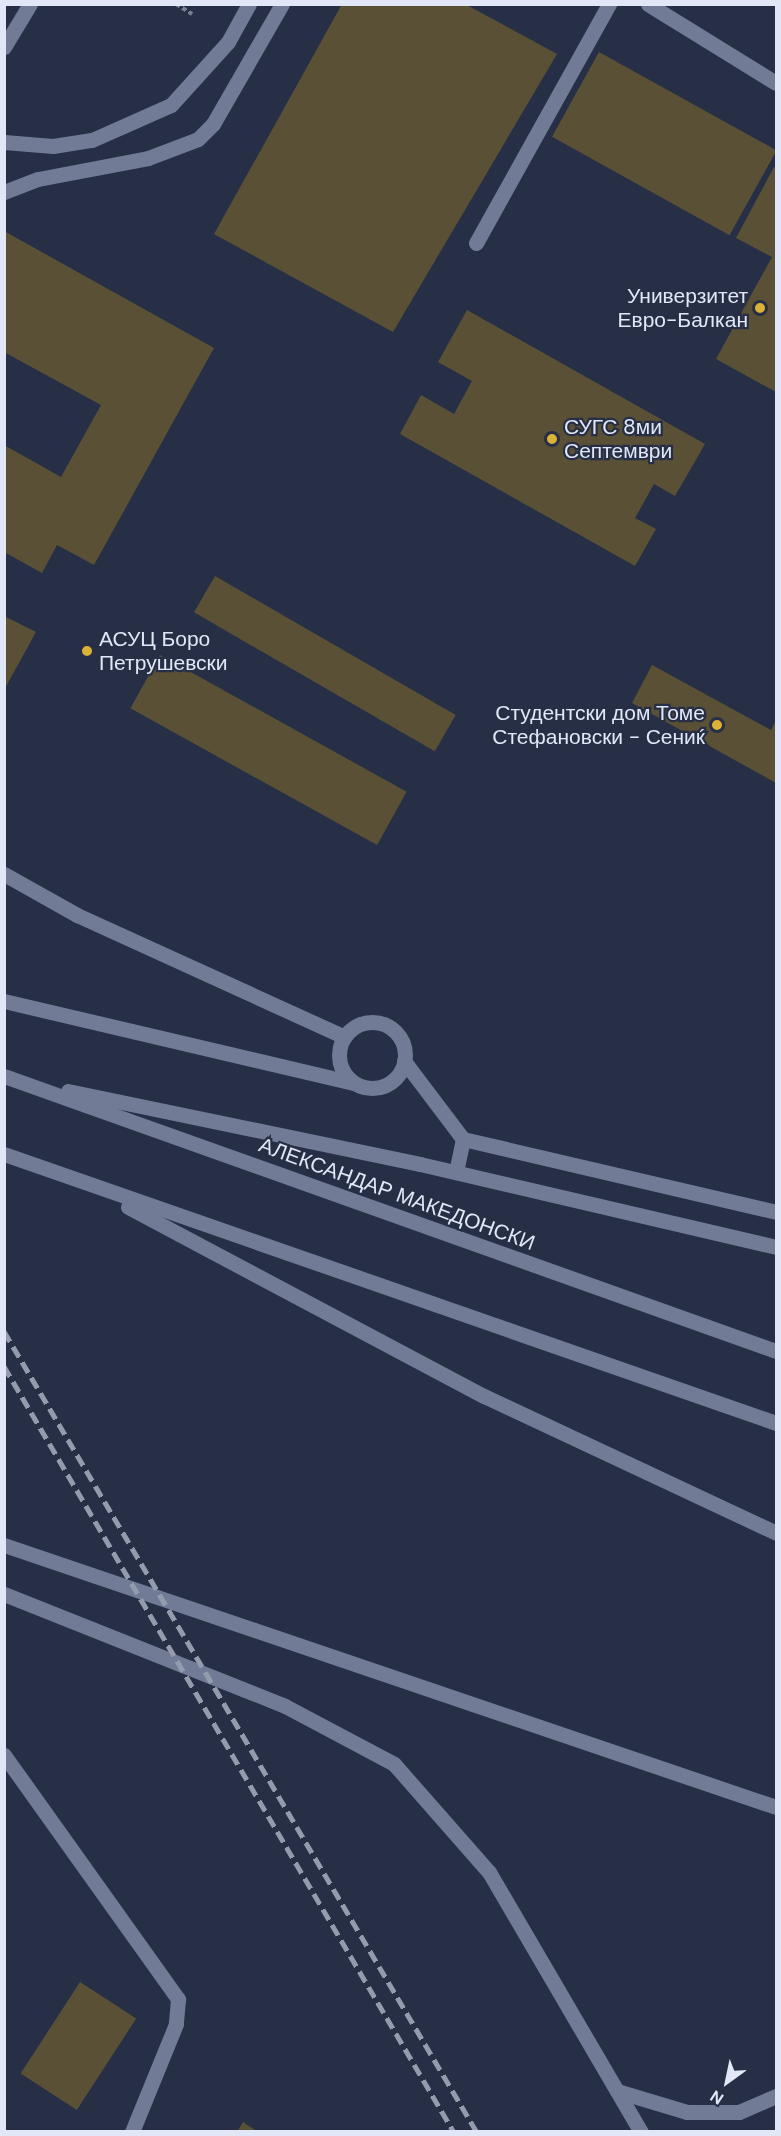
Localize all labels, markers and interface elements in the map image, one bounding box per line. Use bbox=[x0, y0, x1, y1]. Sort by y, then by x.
place label: Универзитет Евро-Балкан bbox=[617, 283, 748, 333]
marker: Универзитет Евро-Балкан bbox=[753, 301, 767, 315]
place label: СУГС 8ми Септември bbox=[564, 414, 672, 464]
marker: СУГС 8ми Септември bbox=[545, 432, 559, 446]
place label: АСУЦ Боро Петрушевски bbox=[99, 626, 228, 676]
marker: АСУЦ Боро Петрушевски bbox=[80, 644, 94, 658]
place label: Студентски дом Томе Стефановски - Сениќ bbox=[492, 700, 705, 750]
marker: Студентски дом Томе Стефановски - Сениќ bbox=[710, 718, 724, 732]
street label: АЛЕКСАНДАР МАКЕДОНСКИ bbox=[256, 1132, 538, 1256]
north arrow bbox=[697, 2052, 757, 2112]
text: N bbox=[706, 2086, 728, 2110]

